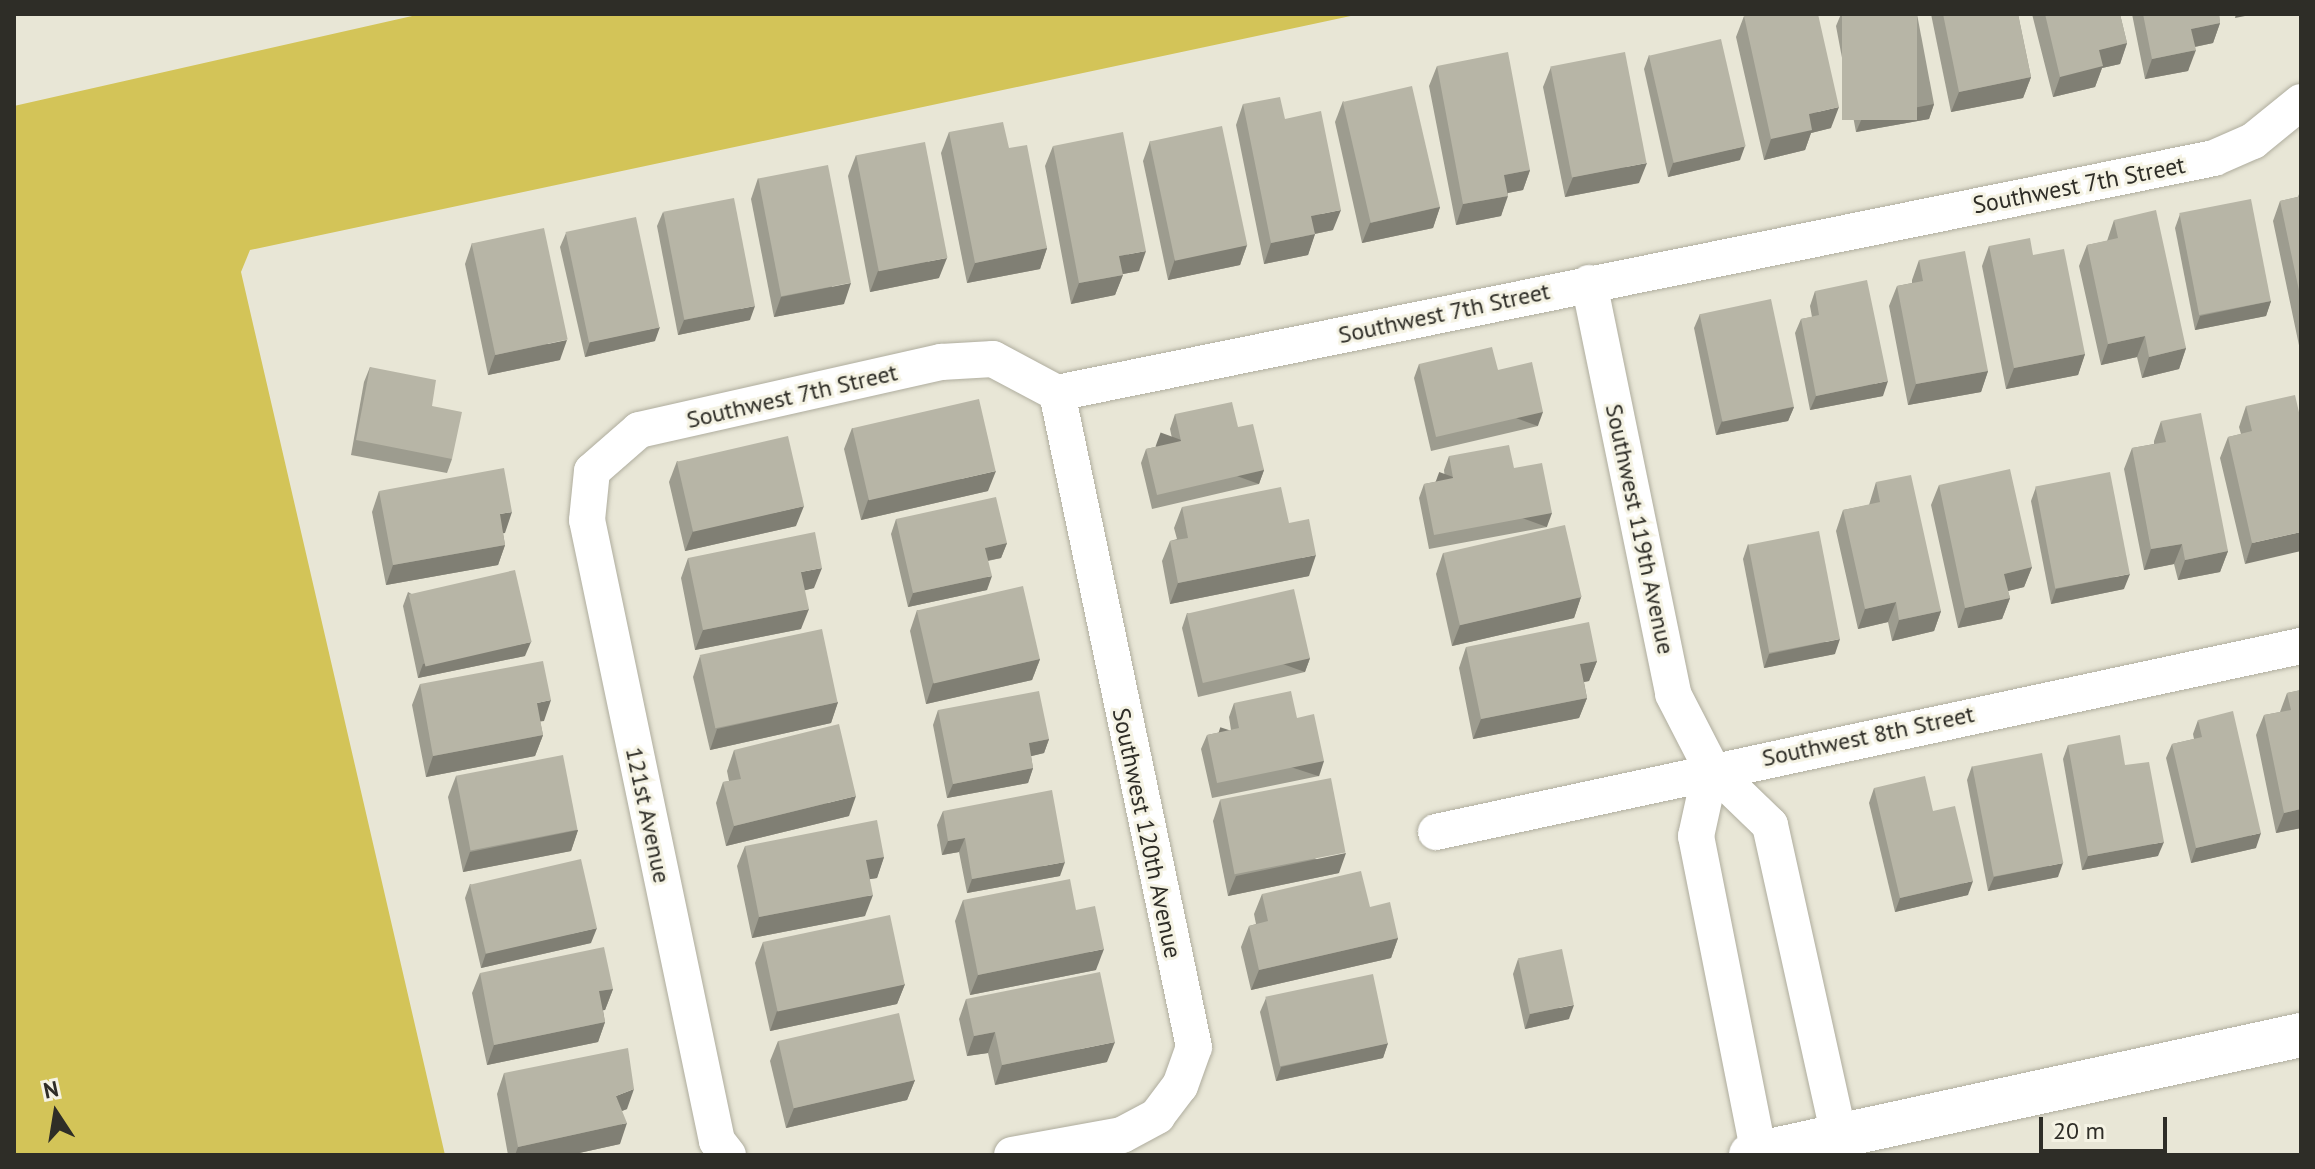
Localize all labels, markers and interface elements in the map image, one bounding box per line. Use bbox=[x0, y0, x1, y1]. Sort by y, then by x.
street label: Southwest 7th Street bbox=[1970, 150, 2188, 220]
street label: Southwest 7th Street bbox=[1336, 277, 1552, 349]
street label: Southwest 7th Street bbox=[684, 358, 900, 434]
street label: Southwest 119th Avenue bbox=[1599, 401, 1681, 657]
street label: Southwest 8th Street bbox=[1759, 699, 1977, 773]
street label: Southwest 120th Avenue bbox=[1106, 705, 1188, 961]
street label: 121st Avenue bbox=[619, 744, 677, 886]
north arrow bbox=[16, 1073, 96, 1153]
text: N bbox=[41, 1074, 61, 1105]
scale bar bbox=[2043, 1101, 2171, 1151]
text: 20 m bbox=[2053, 1115, 2105, 1146]

